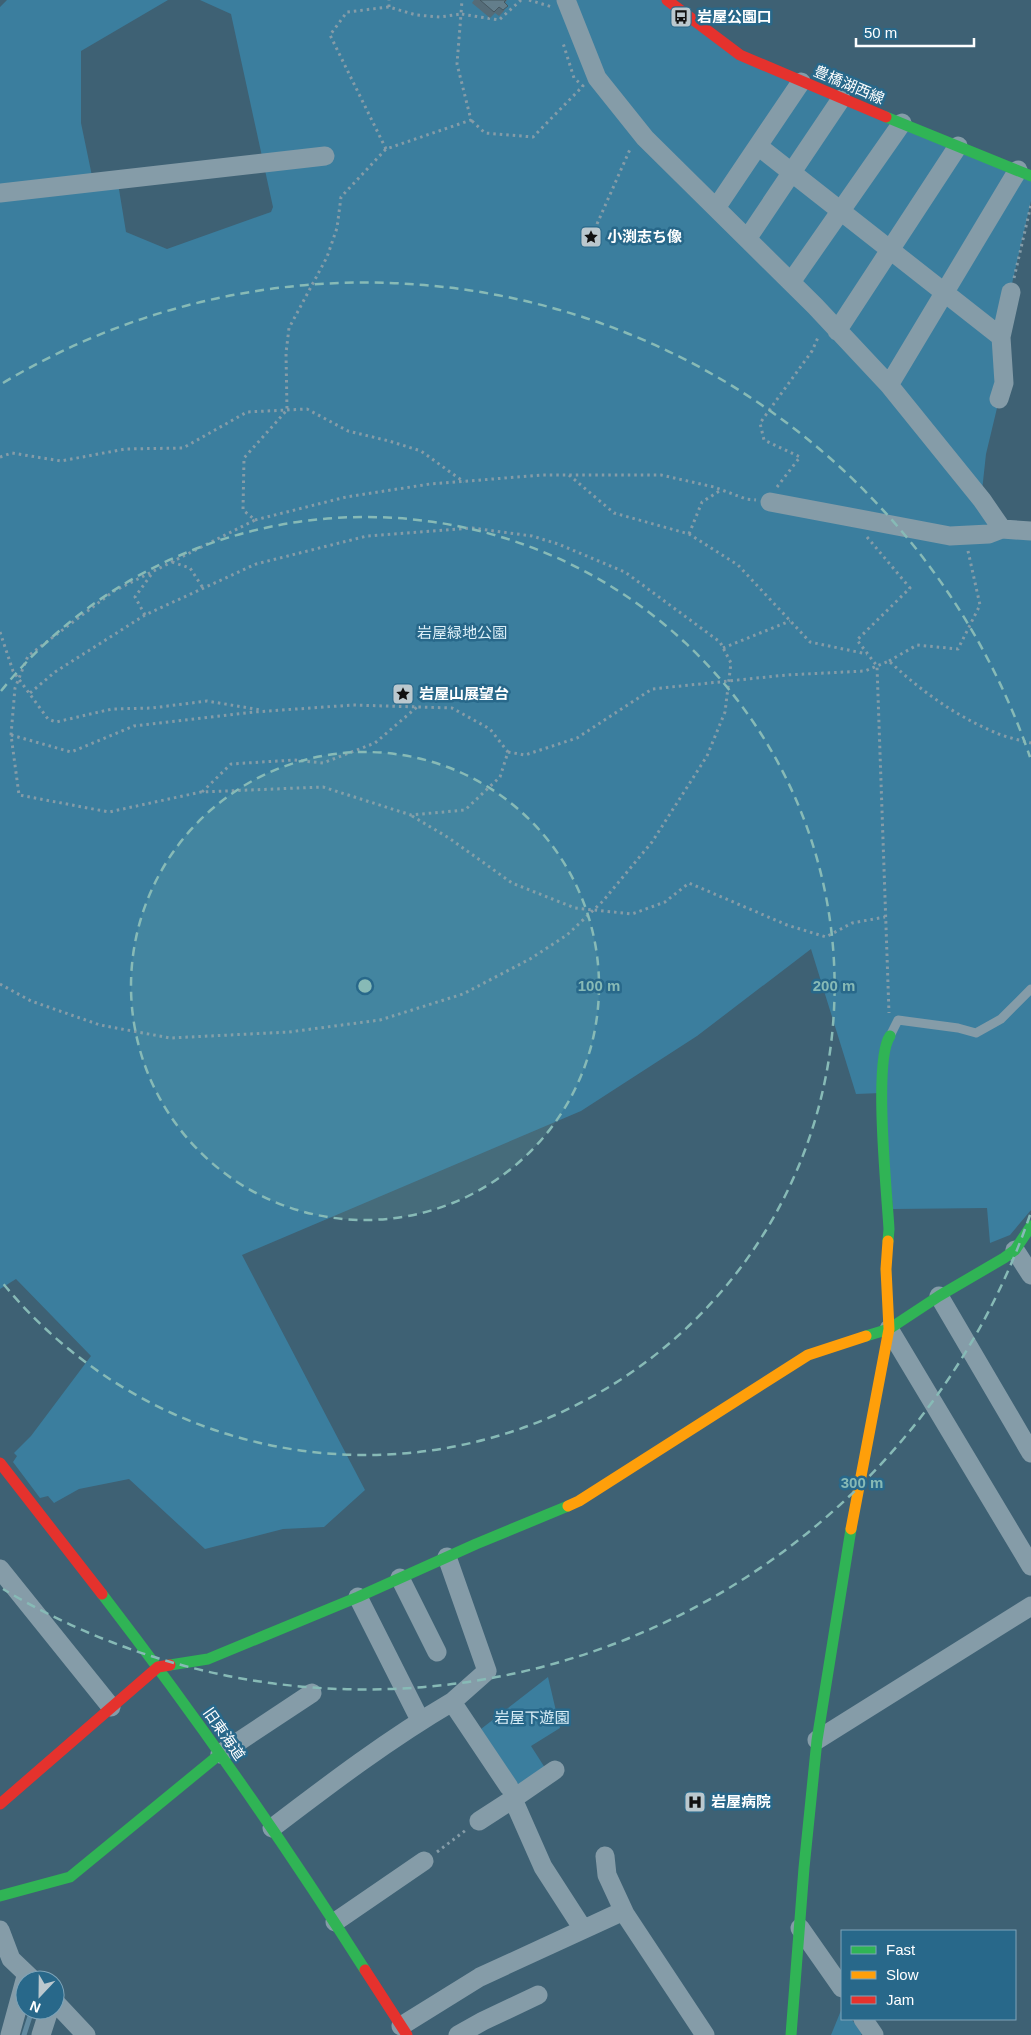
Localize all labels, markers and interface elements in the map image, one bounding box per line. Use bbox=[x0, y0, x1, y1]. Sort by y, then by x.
bus stop icon: 岩屋公園口 bbox=[669, 5, 693, 29]
place label: 岩屋公園口 bbox=[697, 8, 772, 25]
scale bar bbox=[856, 15, 974, 47]
text: 50 m bbox=[864, 24, 897, 41]
street label: 豊橋湖西線 bbox=[811, 62, 887, 107]
place icon: 小渕志ち像 bbox=[579, 225, 603, 249]
place label: 小渕志ち像 bbox=[607, 228, 682, 245]
park label: 岩屋緑地公園 bbox=[417, 624, 507, 641]
place icon: 岩屋山展望台 bbox=[391, 682, 415, 706]
place label: 岩屋山展望台 bbox=[419, 685, 509, 702]
centre of rings bbox=[356, 977, 374, 995]
text: 100 m bbox=[578, 977, 620, 994]
text: 200 m bbox=[813, 977, 855, 994]
text: 300 m bbox=[841, 1474, 883, 1491]
street label: 旧東海道 bbox=[200, 1704, 249, 1763]
park label: 岩屋下遊園 bbox=[494, 1709, 570, 1726]
hospital icon: 岩屋病院 bbox=[683, 1790, 707, 1814]
place label: 岩屋病院 bbox=[711, 1793, 771, 1810]
legend bbox=[841, 1930, 1016, 2020]
text: Fast bbox=[886, 1941, 916, 1958]
text: Slow bbox=[886, 1966, 919, 1983]
north arrow bbox=[15, 1970, 65, 2020]
text: Jam bbox=[886, 1991, 914, 2008]
text: N bbox=[27, 1998, 43, 2016]

